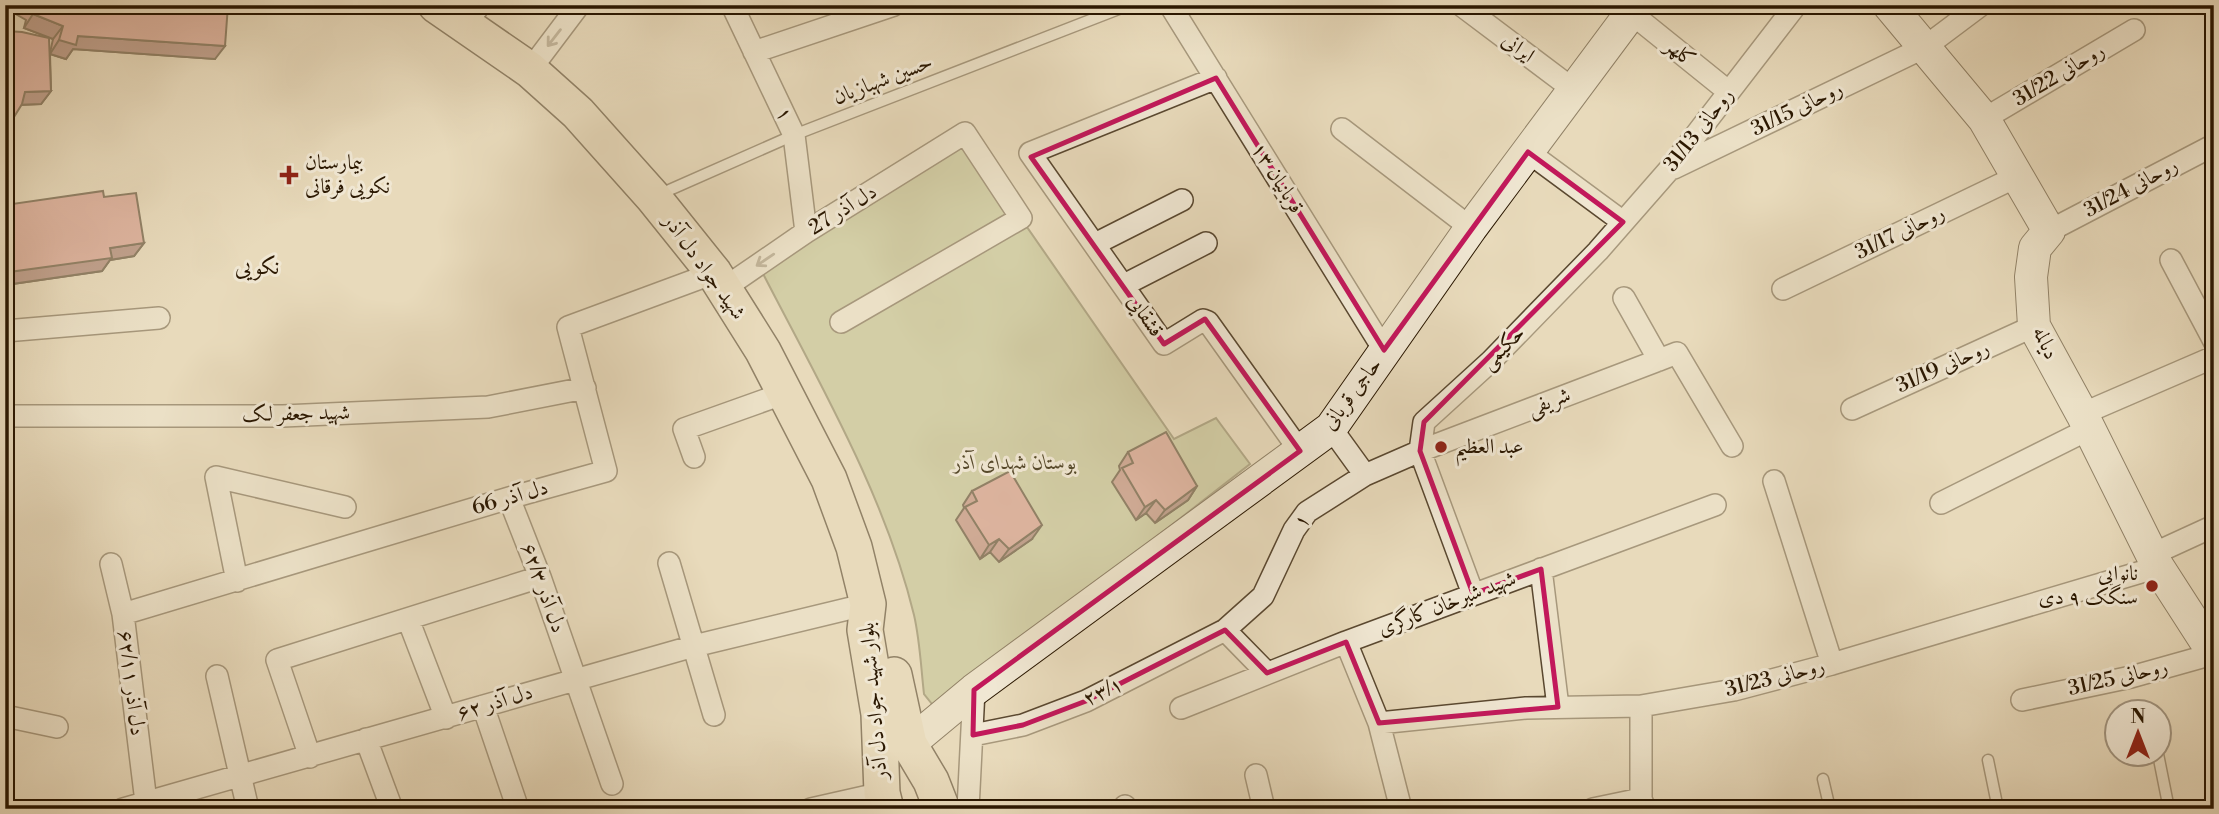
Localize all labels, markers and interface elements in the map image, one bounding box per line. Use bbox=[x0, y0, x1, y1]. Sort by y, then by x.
street label: ایرانی bbox=[1496, 27, 1540, 69]
one-way arrow bbox=[547, 28, 562, 46]
street label: کلهر bbox=[1658, 32, 1701, 73]
street label: روحانی 31/22 bbox=[2009, 38, 2109, 112]
street label: حسین شهبازیان bbox=[830, 49, 936, 111]
street label: روحانی 31/15 bbox=[1747, 76, 1847, 142]
street label: روحانی 31/13 bbox=[1658, 83, 1740, 177]
street label: ۱ bbox=[770, 103, 798, 125]
street label: ۱۳ قربانیان bbox=[1245, 138, 1309, 218]
place label: بیمارستان نکویی فرقانی bbox=[305, 150, 390, 200]
street label: روحانی 31/24 bbox=[2080, 152, 2182, 224]
marker: بیمارستان نکویی فرقانی bbox=[279, 165, 299, 185]
street label: دل آذر 27 bbox=[804, 178, 882, 241]
street label: روحانی 31/17 bbox=[1851, 200, 1949, 266]
street label: شهید جواد دل آذر bbox=[656, 207, 752, 325]
district label: نکویی bbox=[235, 253, 279, 281]
one-way arrow bbox=[756, 253, 775, 268]
street label: قشقایی bbox=[1121, 290, 1169, 342]
street label: حکیمی bbox=[1475, 320, 1531, 376]
street label: دیالمه bbox=[2026, 322, 2064, 364]
street label: روحانی 31/19 bbox=[1892, 335, 1994, 399]
street label: حاجی قربانی bbox=[1316, 353, 1388, 435]
street label: شریفی bbox=[1524, 382, 1575, 423]
street label: شهید جعفر لک bbox=[242, 400, 350, 428]
place label: عبد العظيم bbox=[1455, 434, 1524, 467]
marker: عبد العظيم bbox=[1433, 439, 1449, 455]
park label: بوستان شهدای آذر bbox=[951, 449, 1077, 476]
street label: دل آذر 66 bbox=[468, 474, 551, 521]
street label: ۱ bbox=[1288, 508, 1316, 534]
street label: دل آذر ۶۲/۳ bbox=[515, 539, 572, 637]
place label: نانوایی سنگک ۹ دی bbox=[2038, 561, 2138, 611]
street label: شهید شیرخان کارگری bbox=[1374, 564, 1520, 642]
marker: نانوایی سنگک ۹ دی bbox=[2144, 578, 2160, 594]
street label: بلوار شهید جواد دل آذر bbox=[853, 621, 894, 783]
street label: دل آذر ۶۲/۱۱ bbox=[112, 629, 151, 737]
street label: روحانی 31/23 bbox=[1722, 653, 1828, 703]
street label: روحانی 31/25 bbox=[2066, 654, 2170, 702]
street label: ۲۳/۱ bbox=[1079, 672, 1127, 712]
street label: دل آذر ۶۲ bbox=[454, 678, 536, 727]
north arrow bbox=[2104, 698, 2174, 768]
text: N bbox=[2130, 705, 2146, 729]

